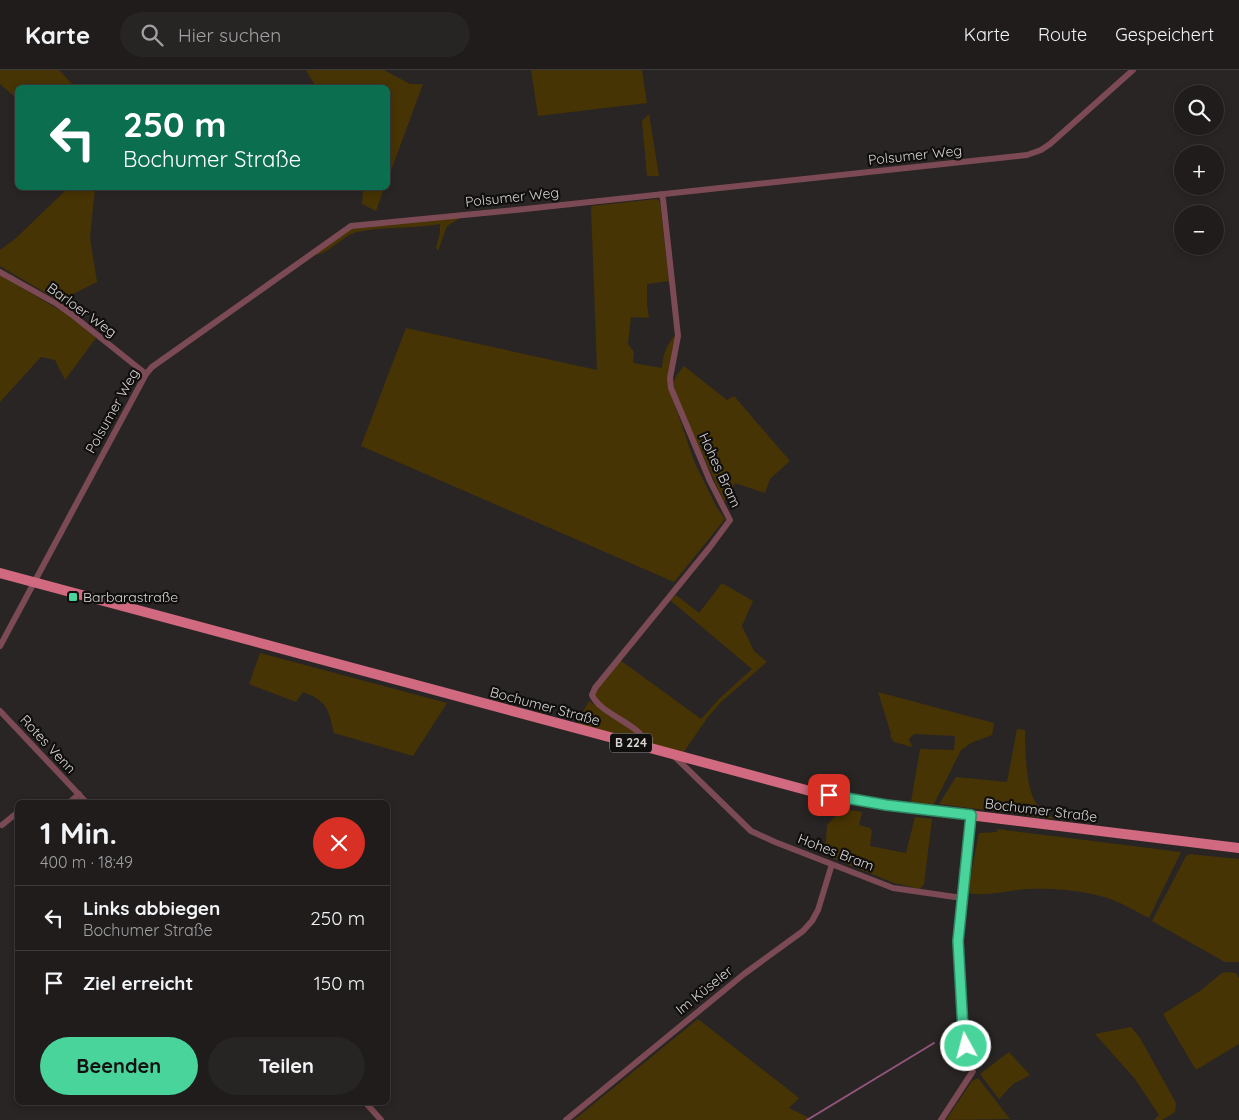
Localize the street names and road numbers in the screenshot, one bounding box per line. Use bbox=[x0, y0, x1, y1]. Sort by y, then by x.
street label: Polsumer Weg bbox=[867, 141, 963, 169]
street label: Polsumer Weg bbox=[464, 183, 560, 211]
street label: Barloer Weg bbox=[44, 279, 120, 341]
street label: Polsumer Weg bbox=[81, 365, 143, 457]
street label: Hohes Bram bbox=[695, 430, 745, 510]
street label: Bochumer Straße bbox=[488, 683, 602, 729]
street label: Rotes Venn bbox=[16, 711, 80, 777]
road number: B 224 bbox=[610, 734, 652, 752]
street label: Bochumer Straße bbox=[984, 794, 1098, 826]
street label: Hohes Bram bbox=[795, 829, 877, 875]
street label: Im Küseler bbox=[672, 961, 737, 1018]

